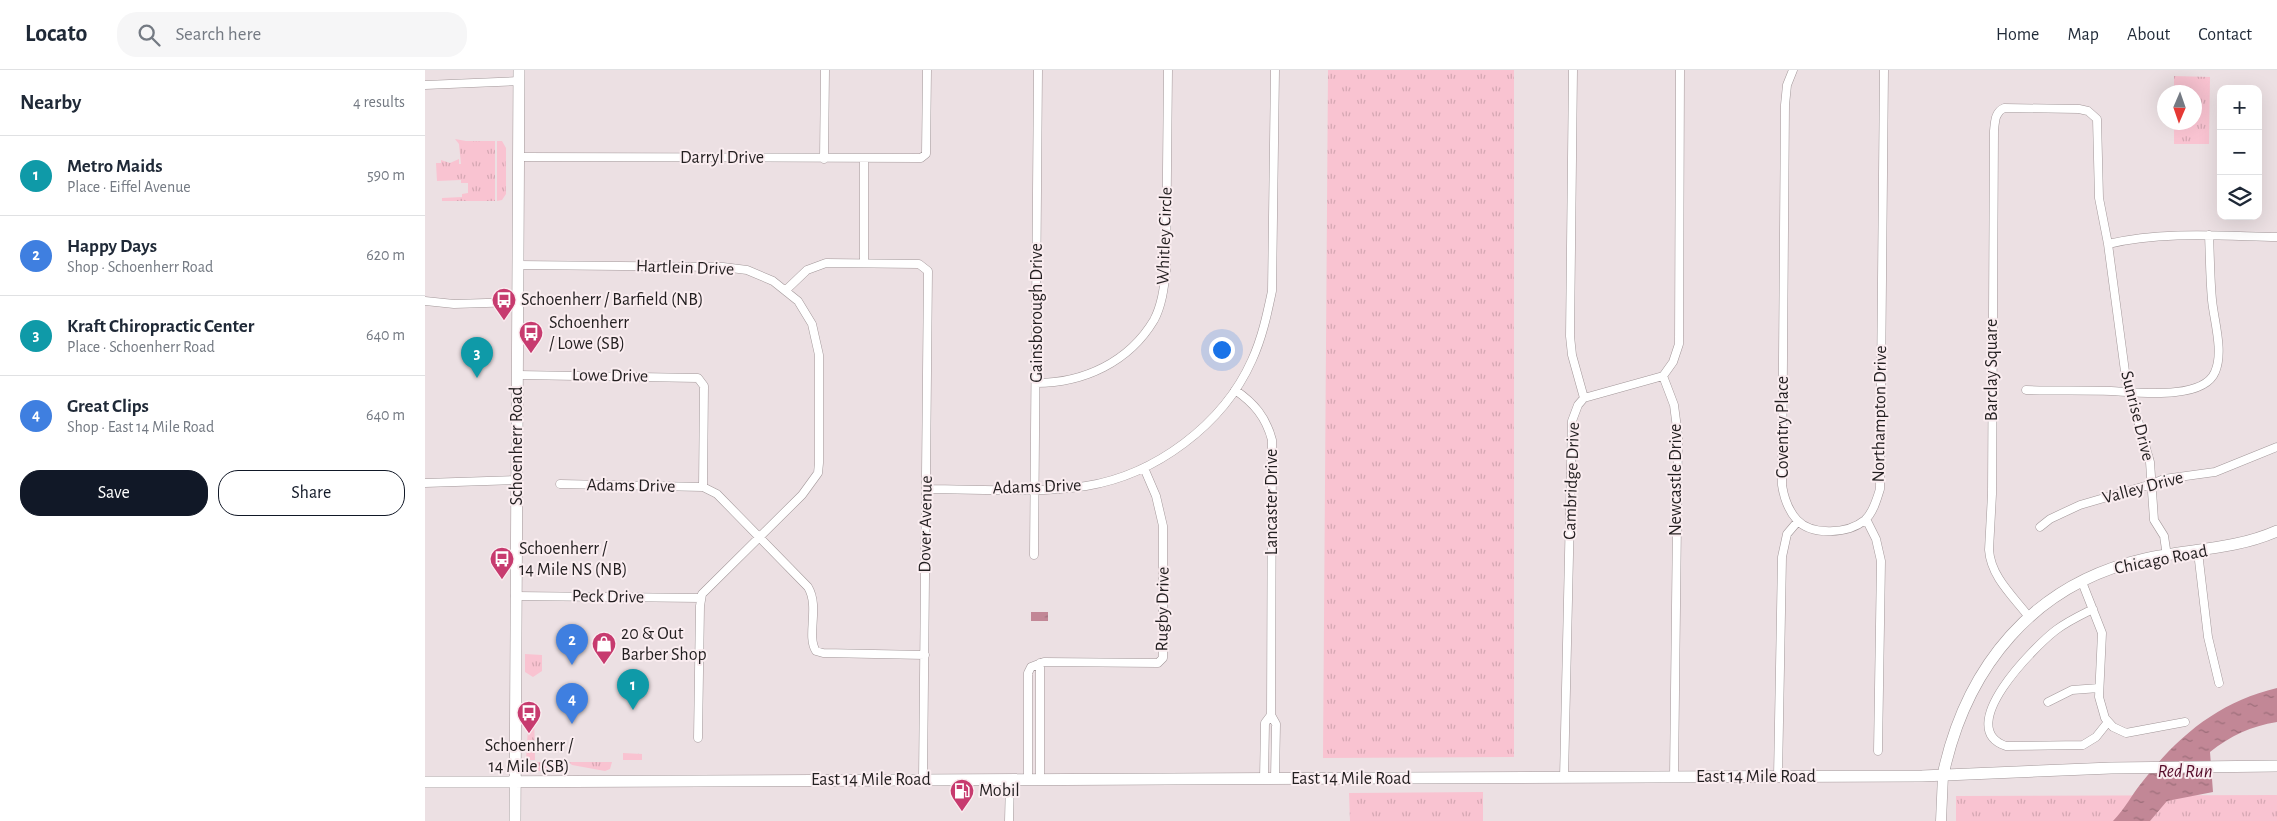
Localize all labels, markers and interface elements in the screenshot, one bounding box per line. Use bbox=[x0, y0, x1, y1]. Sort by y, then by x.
search box bbox=[117, 12, 467, 57]
icon: search bbox=[135, 21, 163, 49]
text: Locato bbox=[25, 22, 87, 46]
text: Search here bbox=[175, 25, 261, 44]
text: Home bbox=[1996, 26, 2039, 44]
text: Map bbox=[2067, 26, 2099, 44]
text: About bbox=[2127, 26, 2170, 44]
text: Contact bbox=[2198, 26, 2252, 44]
north arrow bbox=[2157, 85, 2202, 130]
map controls bbox=[2217, 85, 2262, 220]
button: + bbox=[2217, 85, 2262, 130]
text: Nearby bbox=[20, 92, 81, 113]
text: 4 results bbox=[353, 94, 405, 110]
button: − bbox=[2217, 130, 2262, 175]
street label: Darryl Drive bbox=[680, 149, 764, 167]
text: Metro Maids bbox=[67, 157, 162, 176]
text: 1 bbox=[33, 167, 39, 183]
text: 590 m bbox=[367, 167, 405, 183]
button: layers bbox=[2217, 175, 2262, 220]
text: Place · Eiffel Avenue bbox=[67, 179, 191, 195]
street label: Whitley Circle bbox=[1154, 187, 1176, 285]
text: Happy Days bbox=[67, 237, 157, 256]
street label: Gainsborough Drive bbox=[1028, 243, 1046, 383]
text: 2 bbox=[32, 247, 40, 263]
text: 620 m bbox=[366, 247, 405, 263]
street label: Hartlein Drive bbox=[635, 257, 735, 279]
text: Shop · Schoenherr Road bbox=[67, 259, 213, 275]
bus stop icon: Schoenherr / Barfield (NB) bbox=[491, 287, 517, 321]
place label: Schoenherr / Barfield (NB) bbox=[521, 291, 704, 309]
place label: Schoenherr / Lowe (SB) bbox=[549, 314, 629, 353]
text: Kraft Chiropractic Center bbox=[67, 317, 254, 336]
street label: Barclay Square bbox=[1983, 319, 2001, 421]
bus stop icon: Schoenherr / Lowe (SB) bbox=[518, 320, 544, 354]
text: 3 bbox=[33, 327, 39, 343]
text: 640 m bbox=[366, 327, 405, 343]
pin: 3 bbox=[461, 337, 493, 378]
your location bbox=[1209, 337, 1235, 363]
text: Place · Schoenherr Road bbox=[67, 339, 215, 355]
street label: Northampton Drive bbox=[1870, 345, 1890, 483]
street label: Lowe Drive bbox=[572, 366, 648, 386]
street label: Sunrise Drive bbox=[2117, 369, 2157, 463]
street label: Coventry Place bbox=[1774, 376, 1792, 478]
street label: Schoenherr Road bbox=[508, 387, 526, 505]
text: Great Clips bbox=[67, 397, 149, 416]
text: 4 bbox=[32, 407, 40, 423]
text: 640 m bbox=[366, 407, 405, 423]
text: Shop · East 14 Mile Road bbox=[67, 419, 214, 435]
street label: Cambridge Drive bbox=[1561, 422, 1583, 540]
street label: Newcastle Drive bbox=[1667, 424, 1685, 536]
street label: Lancaster Drive bbox=[1263, 449, 1281, 555]
street label: Valley Drive bbox=[2101, 469, 2185, 507]
button: Save bbox=[20, 470, 208, 516]
button: Share bbox=[218, 470, 405, 516]
street label: Dover Avenue bbox=[916, 475, 936, 573]
street label: Adams Drive bbox=[586, 476, 676, 496]
street label: Adams Drive bbox=[992, 476, 1082, 498]
place label: Schoenherr / 14 Mile NS (NB) bbox=[519, 540, 628, 579]
street label: Chicago Road bbox=[2113, 542, 2209, 578]
bus stop icon: Schoenherr / 14 Mile NS (NB) bbox=[489, 546, 515, 580]
street label: Rugby Drive bbox=[1153, 567, 1173, 651]
street label: Peck Drive bbox=[572, 587, 644, 607]
pin: 2 bbox=[556, 624, 588, 665]
place label: 20 & Out Barber Shop bbox=[621, 625, 707, 664]
shop icon: 20 & Out Barber Shop bbox=[591, 631, 617, 665]
pin: 1 bbox=[617, 669, 649, 710]
pin: 4 bbox=[556, 683, 588, 724]
bus stop icon: Schoenherr / 14 Mile (SB) bbox=[516, 700, 542, 734]
place label: Schoenherr / 14 Mile (SB) bbox=[485, 737, 574, 776]
water label: Red Run bbox=[2157, 762, 2213, 781]
street label: East 14 Mile Road bbox=[1696, 768, 1816, 786]
street label: East 14 Mile Road bbox=[1291, 770, 1411, 788]
street label: East 14 Mile Road bbox=[811, 771, 931, 789]
fuel station icon: Mobil bbox=[949, 778, 975, 812]
place label: Mobil bbox=[979, 782, 1020, 800]

